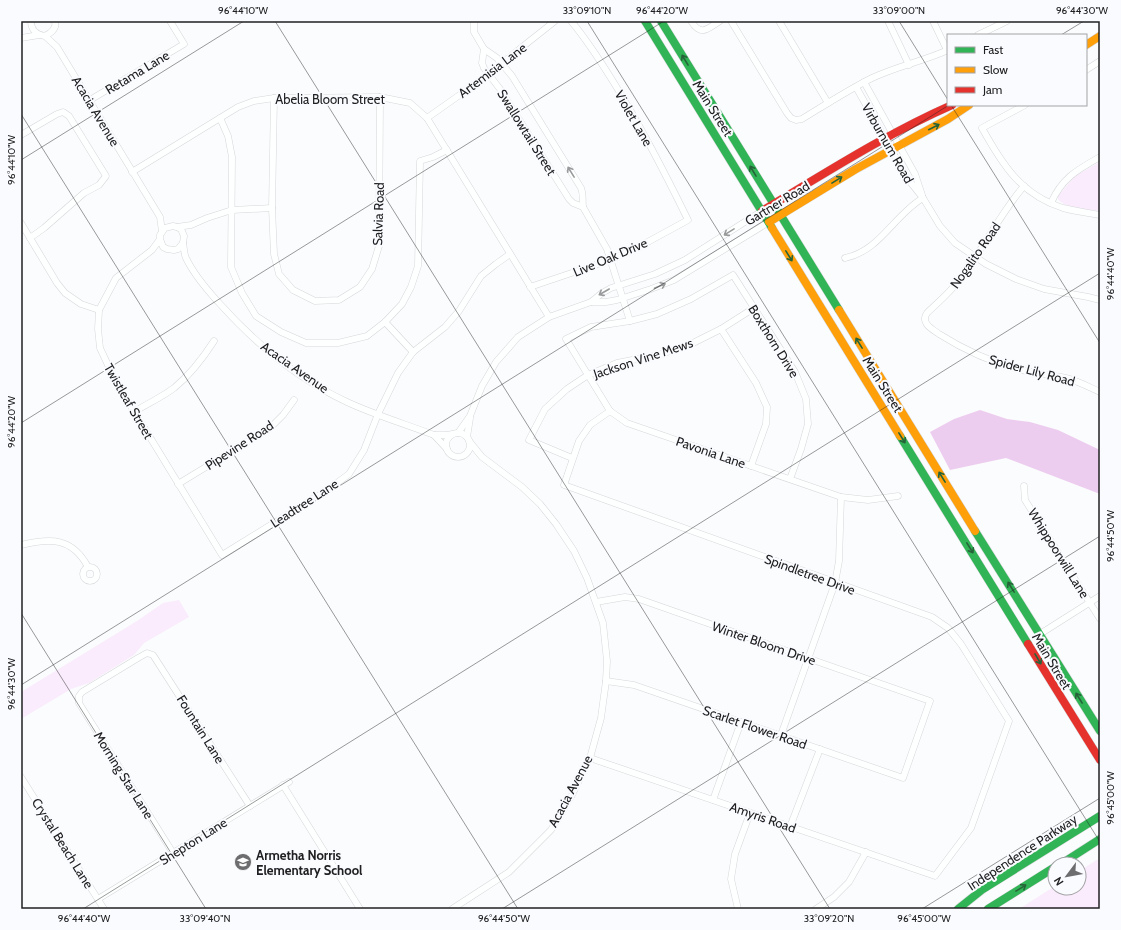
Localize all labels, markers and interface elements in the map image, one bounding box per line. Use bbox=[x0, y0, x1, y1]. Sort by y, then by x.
text: 96°44'10"W bbox=[218, 4, 269, 17]
text: 33°09'10"N bbox=[563, 4, 611, 17]
text: 96°44'20"W bbox=[636, 4, 689, 17]
text: 33°09'00"N bbox=[873, 4, 925, 17]
text: 96°44'30"W bbox=[1056, 4, 1109, 17]
legend bbox=[947, 34, 1087, 106]
street label: Artemisia Lane bbox=[455, 39, 530, 101]
text: Fast bbox=[983, 42, 1003, 57]
street label: Retama Lane bbox=[102, 46, 172, 97]
one-way arrow bbox=[681, 54, 689, 66]
text: Slow bbox=[983, 62, 1008, 77]
street label: Acacia Avenue bbox=[69, 73, 123, 149]
street label: Main Street bbox=[690, 77, 737, 140]
text: Jam bbox=[982, 82, 1002, 97]
street label: Swallowtail Street bbox=[494, 86, 560, 178]
street label: Violet Lane bbox=[612, 87, 657, 149]
street label: Abelia Bloom Street bbox=[275, 91, 385, 107]
street label: Virburnum Road bbox=[859, 100, 917, 186]
one-way arrow bbox=[927, 123, 939, 130]
text: 96°44'10"W bbox=[5, 134, 18, 185]
one-way arrow bbox=[567, 166, 575, 178]
one-way arrow bbox=[749, 166, 757, 177]
one-way arrow bbox=[831, 176, 843, 184]
street label: Gartner Road bbox=[742, 177, 812, 229]
street label: Salvia Road bbox=[369, 182, 387, 246]
street label: Nogalito Road bbox=[946, 219, 1004, 291]
one-way arrow bbox=[724, 228, 735, 236]
street label: Live Oak Drive bbox=[570, 234, 650, 280]
text: 96°44'40"W bbox=[1104, 247, 1117, 300]
one-way arrow bbox=[786, 250, 794, 262]
one-way arrow bbox=[653, 281, 665, 289]
one-way arrow bbox=[598, 289, 610, 297]
street label: Boxthorn Drive bbox=[745, 302, 803, 381]
street label: Jackson Vine Mews bbox=[590, 334, 695, 382]
one-way arrow bbox=[854, 337, 863, 348]
street label: Acacia Avenue bbox=[258, 338, 332, 396]
street label: Spider Lily Road bbox=[987, 351, 1077, 389]
street label: Main Street bbox=[860, 353, 907, 416]
street label: Twistleaf Street bbox=[101, 360, 157, 442]
text: 96°44'20"W bbox=[5, 395, 18, 448]
street label: Pipevine Road bbox=[202, 417, 276, 473]
one-way arrow bbox=[898, 432, 906, 443]
street label: Pavonia Lane bbox=[674, 433, 748, 471]
one-way arrow bbox=[938, 472, 946, 483]
street label: Leadtree Lane bbox=[267, 475, 341, 531]
street label: Whippoorwill Lane bbox=[1025, 505, 1093, 601]
text: 96°44'50"W bbox=[1104, 509, 1117, 562]
one-way arrow bbox=[967, 542, 975, 554]
street label: Spindletree Drive bbox=[762, 550, 858, 598]
one-way arrow bbox=[1006, 581, 1014, 593]
street label: Winter Bloom Drive bbox=[710, 618, 818, 668]
street label: Main Street bbox=[1029, 630, 1075, 693]
one-way arrow bbox=[1034, 653, 1042, 665]
text: 96°44'30"W bbox=[5, 657, 18, 710]
street label: Fountain Lane bbox=[174, 692, 229, 766]
one-way arrow bbox=[1075, 692, 1084, 703]
street label: Scarlet Flower Road bbox=[701, 702, 809, 752]
street label: Morning Star Lane bbox=[91, 728, 157, 822]
street label: Acacia Avenue bbox=[544, 752, 596, 830]
text: 96°45'00"W bbox=[1104, 771, 1117, 825]
street label: Crystal Beach Lane bbox=[29, 795, 97, 892]
street label: Amyris Road bbox=[728, 798, 798, 836]
street label: Independence Parkway bbox=[964, 810, 1080, 893]
street label: Shepton Lane bbox=[156, 814, 230, 868]
place label: Armetha Norris Elementary School bbox=[256, 847, 363, 878]
school or university icon: Armetha Norris Elementary School bbox=[233, 852, 253, 872]
north arrow bbox=[1047, 856, 1087, 896]
text: N bbox=[1051, 874, 1067, 888]
one-way arrow bbox=[1016, 884, 1027, 893]
text: 96°44'40"W bbox=[58, 912, 111, 925]
text: 33°09'40"N bbox=[180, 912, 230, 925]
text: 96°44'50"W bbox=[478, 912, 531, 925]
text: 33°09'20"N bbox=[804, 912, 854, 925]
text: 96°45'00"W bbox=[897, 912, 951, 925]

